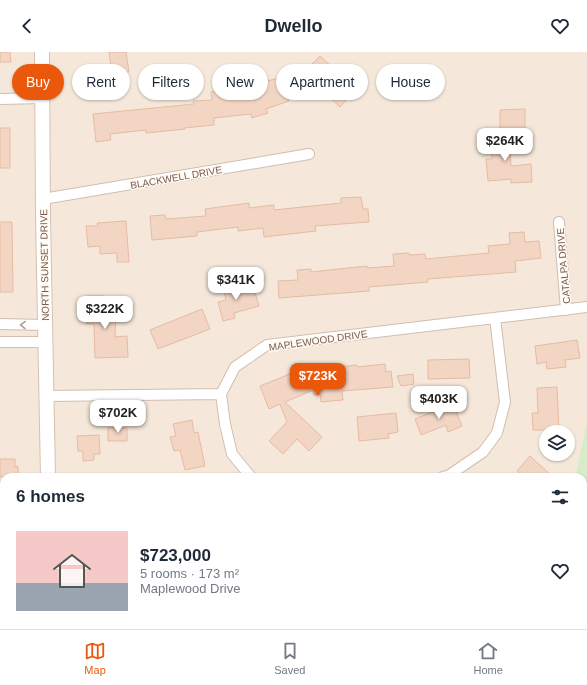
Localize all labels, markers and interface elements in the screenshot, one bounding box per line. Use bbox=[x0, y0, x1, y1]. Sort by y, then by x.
icon: back bbox=[16, 15, 38, 37]
icon: heart bbox=[549, 15, 571, 37]
text: Dwello bbox=[264, 16, 323, 36]
chip: Buy bbox=[12, 64, 64, 100]
chip: Rent bbox=[72, 64, 130, 100]
chip: Filters bbox=[138, 64, 204, 100]
chip: New bbox=[212, 64, 268, 100]
chip: Apartment bbox=[276, 64, 368, 100]
chip: House bbox=[376, 64, 445, 100]
pin: $264K bbox=[477, 128, 533, 162]
text: $264K bbox=[486, 133, 524, 148]
street label: BLACKWELL DRIVE bbox=[129, 164, 223, 191]
street label: NORTH SUNSET DRIVE bbox=[38, 209, 51, 321]
street label: CATALPA DRIVE bbox=[555, 227, 572, 304]
pin: $341K bbox=[208, 267, 264, 301]
text: $341K bbox=[217, 272, 255, 287]
pin: $322K bbox=[77, 296, 133, 330]
text: $322K bbox=[86, 301, 124, 316]
one-way arrow bbox=[20, 321, 26, 329]
street label: MAPLEWOOD DRIVE bbox=[268, 328, 368, 353]
pin: $723K bbox=[290, 363, 346, 397]
text: $723K bbox=[299, 368, 337, 383]
pin: $403K bbox=[411, 386, 467, 420]
text: $403K bbox=[420, 391, 458, 406]
pin: $702K bbox=[90, 400, 146, 434]
text: $702K bbox=[99, 405, 137, 420]
map controls bbox=[539, 425, 575, 461]
button: layers bbox=[539, 425, 575, 461]
icon: filters bbox=[549, 486, 571, 508]
text: 6 homes bbox=[16, 487, 85, 506]
text: $723,000 bbox=[140, 546, 211, 565]
icon: home bbox=[48, 547, 96, 595]
icon: heart bbox=[549, 560, 571, 582]
text: 5 rooms · 173 m² bbox=[140, 566, 239, 581]
text: Maplewood Drive bbox=[140, 581, 240, 596]
tab: Map bbox=[84, 640, 106, 676]
tab: Saved bbox=[274, 640, 305, 676]
tab: Home bbox=[474, 640, 503, 676]

